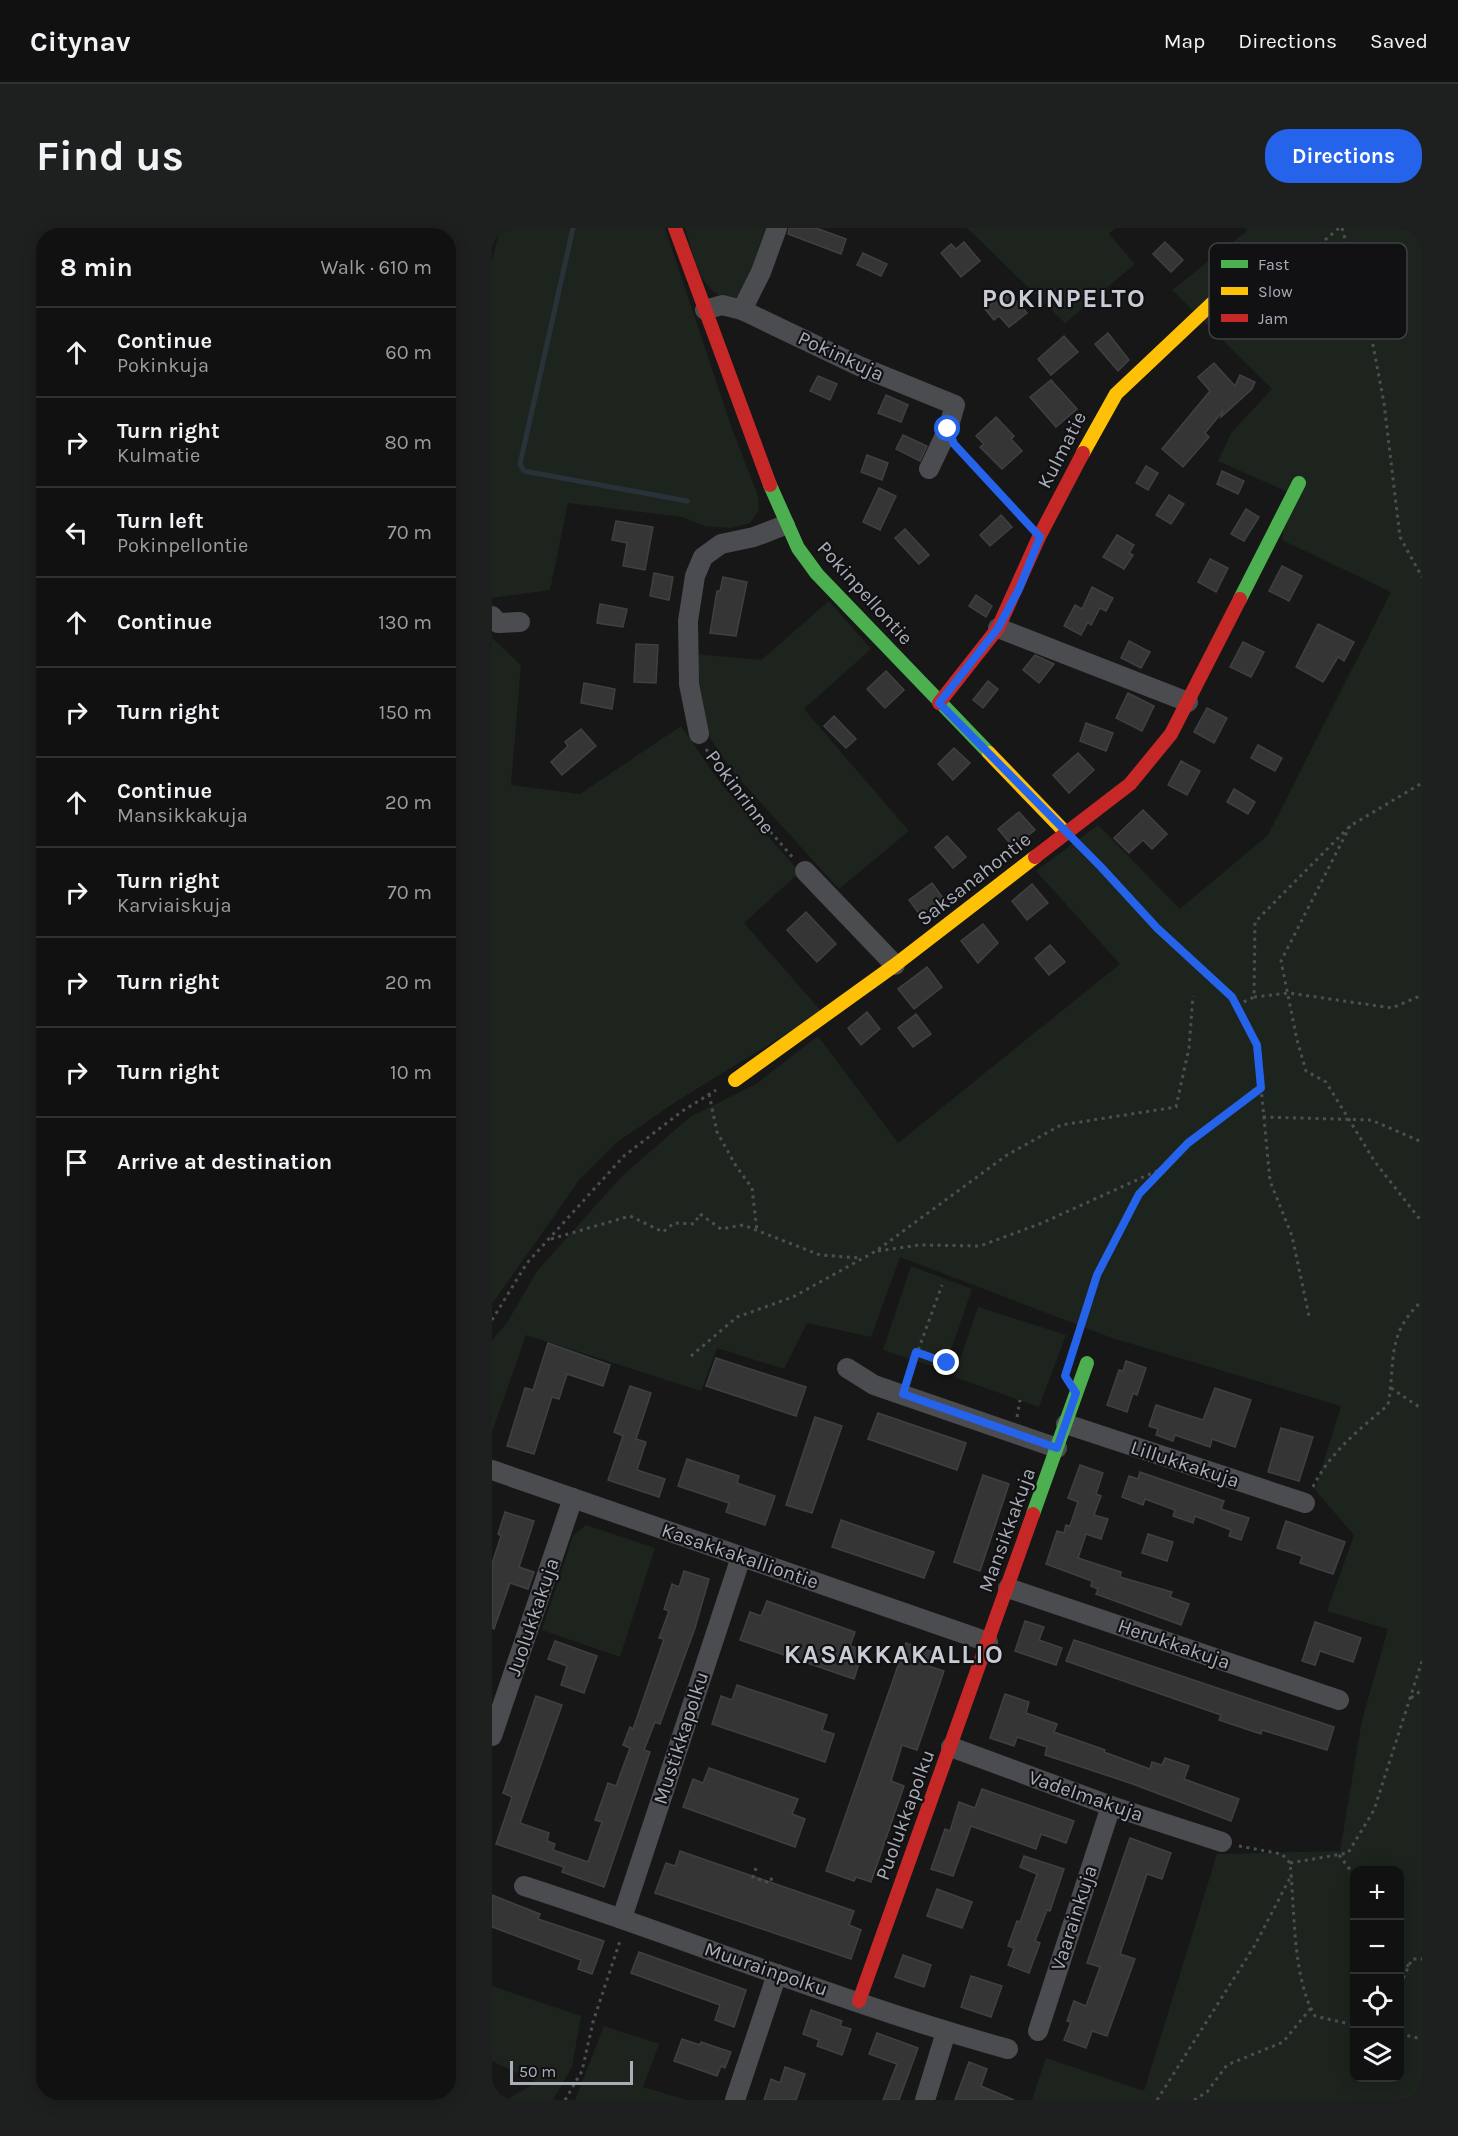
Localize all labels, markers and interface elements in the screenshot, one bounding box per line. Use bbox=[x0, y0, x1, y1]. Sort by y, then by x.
text: Citynav bbox=[30, 25, 130, 58]
text: Map bbox=[1164, 29, 1205, 53]
text: Directions bbox=[1238, 29, 1337, 53]
text: Saved bbox=[1370, 29, 1428, 53]
button: Directions bbox=[1265, 129, 1422, 183]
text: Find us bbox=[36, 131, 184, 181]
legend bbox=[1209, 243, 1407, 339]
text: 8 min bbox=[60, 252, 133, 283]
text: Fast bbox=[1258, 255, 1289, 274]
text: Walk · 610 m bbox=[320, 256, 432, 279]
text: Slow bbox=[1258, 282, 1293, 301]
district label: POKINPELTO bbox=[982, 283, 1146, 314]
text: Jam bbox=[1258, 309, 1288, 328]
street label: Pokinkuja bbox=[794, 326, 888, 386]
text: Continue bbox=[117, 328, 212, 354]
icon: ahead bbox=[60, 336, 93, 369]
text: 60 m bbox=[385, 341, 432, 364]
text: Pokinkuja bbox=[117, 354, 209, 377]
street label: Kulmatie bbox=[1033, 408, 1091, 492]
route start bbox=[934, 415, 960, 441]
text: Turn right bbox=[117, 418, 220, 444]
icon: right bbox=[60, 426, 93, 459]
text: 80 m bbox=[384, 431, 432, 454]
text: Kulmatie bbox=[117, 444, 200, 467]
text: Turn left bbox=[117, 508, 204, 534]
icon: left bbox=[60, 516, 93, 549]
text: 70 m bbox=[387, 521, 432, 544]
text: Pokinpellontie bbox=[117, 534, 248, 557]
street label: Pokinpellontie bbox=[813, 537, 917, 649]
icon: ahead bbox=[60, 606, 93, 639]
text: Continue bbox=[117, 609, 212, 635]
text: 130 m bbox=[378, 611, 432, 634]
icon: right bbox=[60, 696, 93, 729]
text: Turn right bbox=[117, 699, 220, 725]
text: 150 m bbox=[379, 701, 432, 724]
street label: Pokinrinne bbox=[701, 746, 779, 838]
text: Continue bbox=[117, 778, 212, 804]
icon: ahead bbox=[60, 786, 93, 819]
text: 20 m bbox=[385, 791, 432, 814]
text: Mansikkakuja bbox=[117, 804, 248, 827]
street label: Saksanahontie bbox=[913, 828, 1035, 930]
text: Turn right bbox=[117, 868, 220, 894]
icon: right bbox=[60, 876, 93, 909]
text: 70 m bbox=[387, 881, 432, 904]
text: Karviaiskuja bbox=[117, 894, 232, 917]
icon: right bbox=[60, 966, 93, 999]
text: Turn right bbox=[117, 969, 220, 995]
text: 20 m bbox=[385, 971, 432, 994]
icon: right bbox=[60, 1056, 93, 1089]
text: Turn right bbox=[117, 1059, 220, 1085]
text: 10 m bbox=[390, 1061, 432, 1084]
icon: arrive bbox=[60, 1146, 93, 1179]
text: Arrive at destination bbox=[117, 1149, 332, 1175]
route end bbox=[933, 1349, 959, 1375]
street label: Lillukkakuja bbox=[1128, 1436, 1242, 1492]
street label: Mansikkakuja bbox=[974, 1465, 1040, 1595]
street label: Kasakkakalliontie bbox=[659, 1518, 821, 1594]
street label: Juolukkakuja bbox=[502, 1555, 564, 1679]
street label: Herukkakuja bbox=[1115, 1614, 1233, 1674]
district label: KASAKKAKALLIO bbox=[784, 1639, 1004, 1670]
street label: Mustikkapolku bbox=[649, 1669, 713, 1807]
street label: Puolukkapolku bbox=[871, 1747, 939, 1883]
street label: Vadelmakuja bbox=[1026, 1766, 1146, 1826]
street label: Vaarainkuja bbox=[1046, 1862, 1102, 1974]
map controls bbox=[1350, 1866, 1404, 2082]
button: + bbox=[1350, 1866, 1404, 1920]
button: − bbox=[1350, 1920, 1404, 1974]
street label: Muurainpolku bbox=[701, 1937, 831, 2001]
button: locate bbox=[1350, 1974, 1404, 2028]
button: layers bbox=[1350, 2028, 1404, 2082]
scale bar bbox=[510, 2058, 633, 2086]
text: 50 m bbox=[519, 2062, 556, 2081]

